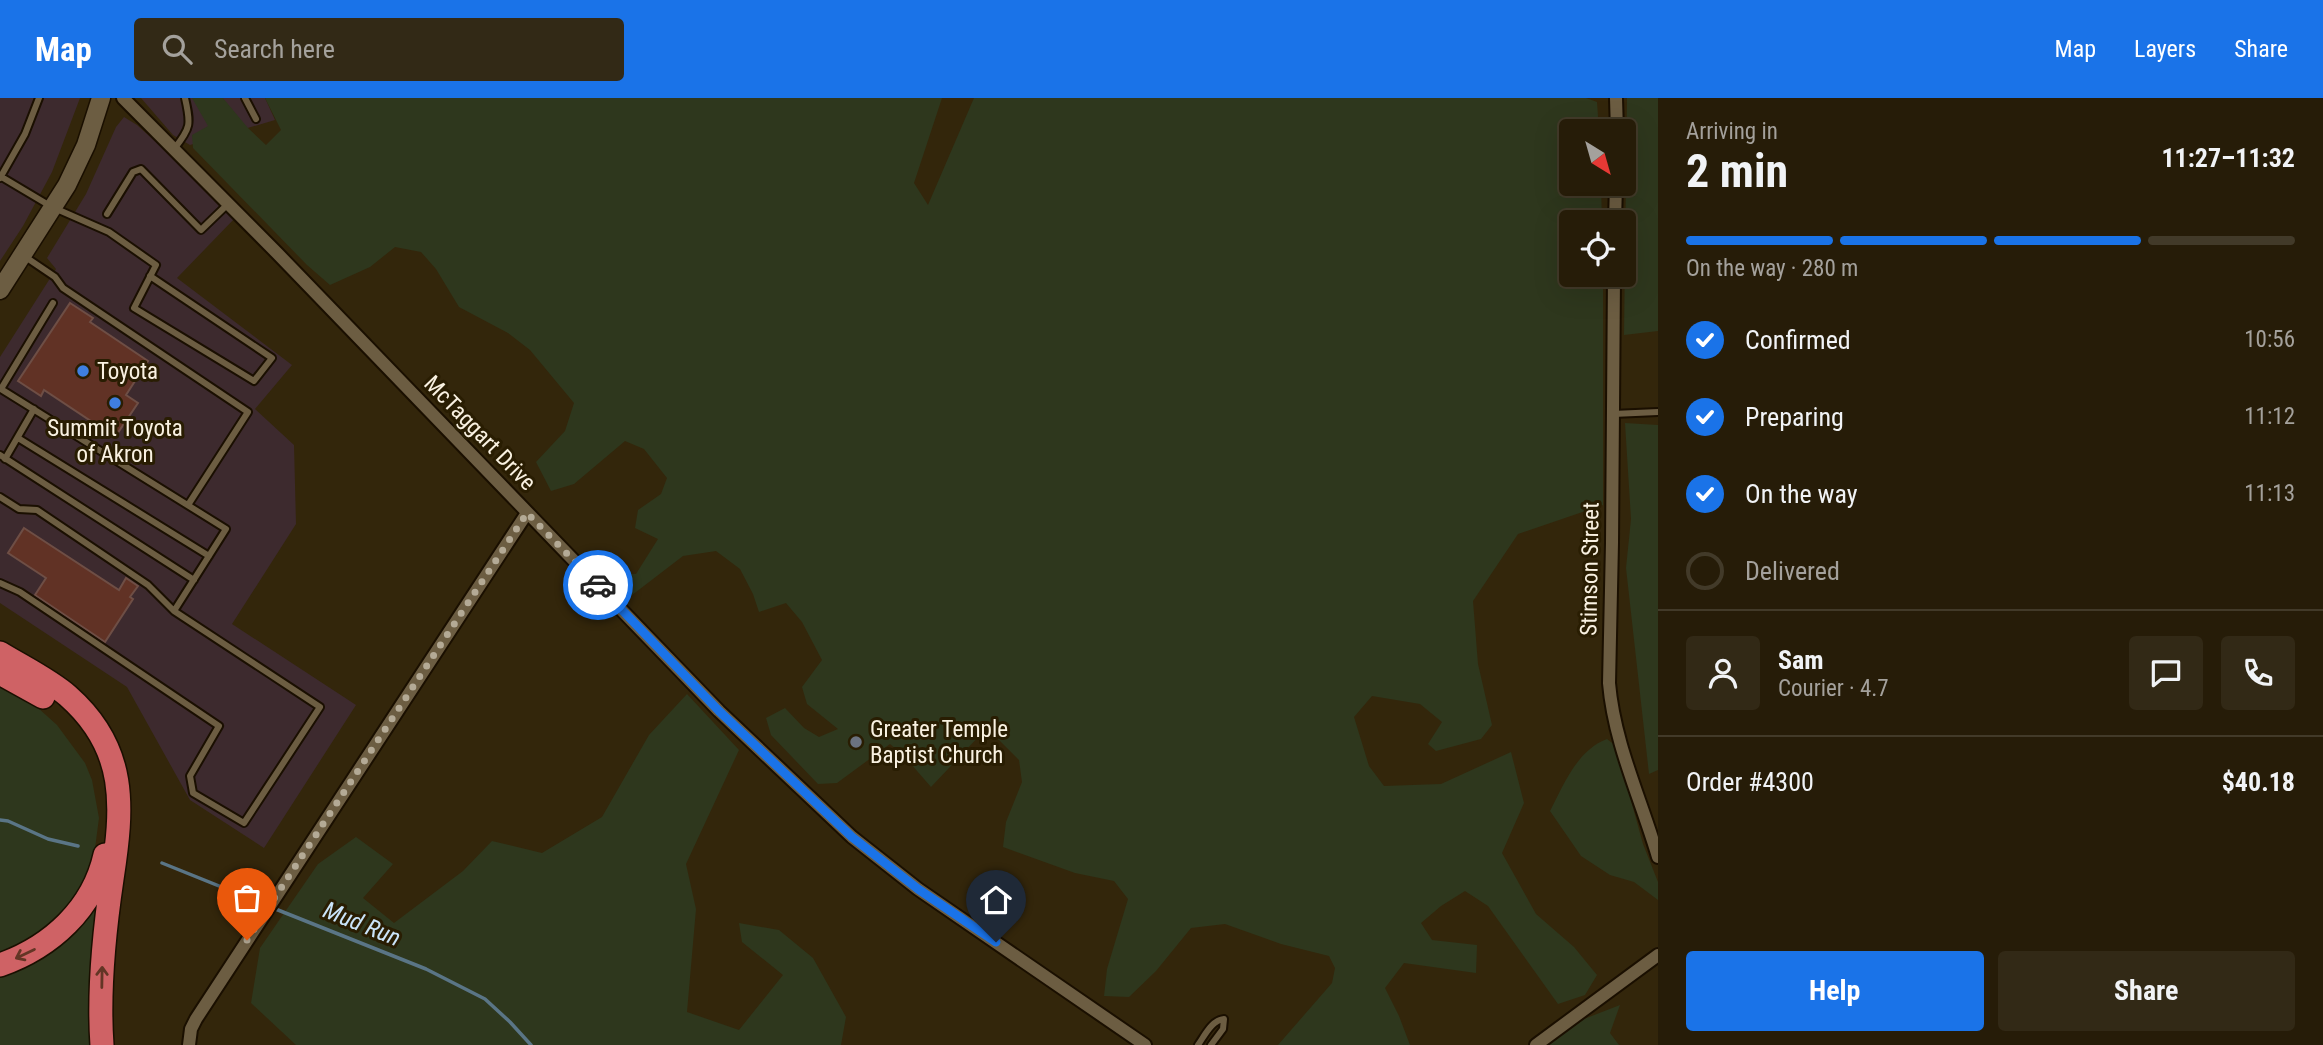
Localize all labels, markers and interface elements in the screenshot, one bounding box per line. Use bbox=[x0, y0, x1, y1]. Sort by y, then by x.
search box bbox=[134, 18, 624, 81]
text: Map bbox=[35, 30, 92, 69]
icon: search bbox=[158, 30, 196, 68]
text: Search here bbox=[214, 34, 335, 64]
text: Map bbox=[2055, 35, 2096, 63]
text: Layers bbox=[2134, 35, 2196, 63]
text: Share bbox=[2234, 35, 2288, 63]
text: Arriving in bbox=[1686, 118, 1778, 145]
north arrow bbox=[1559, 119, 1636, 196]
map controls bbox=[1559, 119, 1636, 287]
text: 11:27–11:32 bbox=[2161, 143, 2295, 173]
text: 2 min bbox=[1686, 144, 1788, 198]
button: locate bbox=[1559, 210, 1636, 287]
text: On the way · 280 m bbox=[1686, 255, 1858, 282]
icon: check bbox=[1686, 321, 1724, 359]
text: Confirmed bbox=[1745, 325, 1851, 355]
text: 10:56 bbox=[2244, 326, 2295, 353]
place label: Toyota bbox=[97, 358, 158, 385]
marker: Toyota bbox=[75, 363, 91, 379]
street label: McTaggart Drive bbox=[419, 370, 541, 496]
marker: Summit Toyota of Akron bbox=[107, 395, 123, 411]
icon: check bbox=[1686, 398, 1724, 436]
text: Preparing bbox=[1745, 402, 1844, 432]
text: 11:12 bbox=[2244, 403, 2295, 430]
place label: Summit Toyota of Akron bbox=[47, 415, 183, 468]
icon: check bbox=[1686, 475, 1724, 513]
text: On the way bbox=[1745, 479, 1858, 509]
text: 11:13 bbox=[2244, 480, 2295, 507]
street label: Stimson Street bbox=[1575, 502, 1605, 636]
courier bbox=[563, 550, 633, 620]
text: Delivered bbox=[1745, 556, 1840, 586]
icon: car bbox=[579, 566, 617, 604]
button: person bbox=[1686, 636, 1760, 710]
button: chat bbox=[2129, 636, 2203, 710]
button: phone bbox=[2221, 636, 2295, 710]
text: Sam bbox=[1778, 645, 1824, 675]
text: Courier · 4.7 bbox=[1778, 675, 1889, 702]
place label: Greater Temple Baptist Church bbox=[870, 716, 1008, 769]
marker: Greater Temple Baptist Church bbox=[848, 734, 864, 750]
text: Order #4300 bbox=[1686, 767, 1814, 797]
text: $40.18 bbox=[2222, 767, 2295, 797]
pin bbox=[217, 868, 277, 940]
pin bbox=[966, 870, 1026, 942]
icon: bag bbox=[228, 879, 266, 917]
icon: home bbox=[977, 881, 1015, 919]
water label: Mud Run bbox=[319, 896, 405, 952]
one-way arrow bbox=[15, 948, 36, 961]
button: Help bbox=[1686, 951, 1984, 1031]
button: Share bbox=[1998, 951, 2295, 1031]
one-way arrow bbox=[95, 966, 109, 989]

